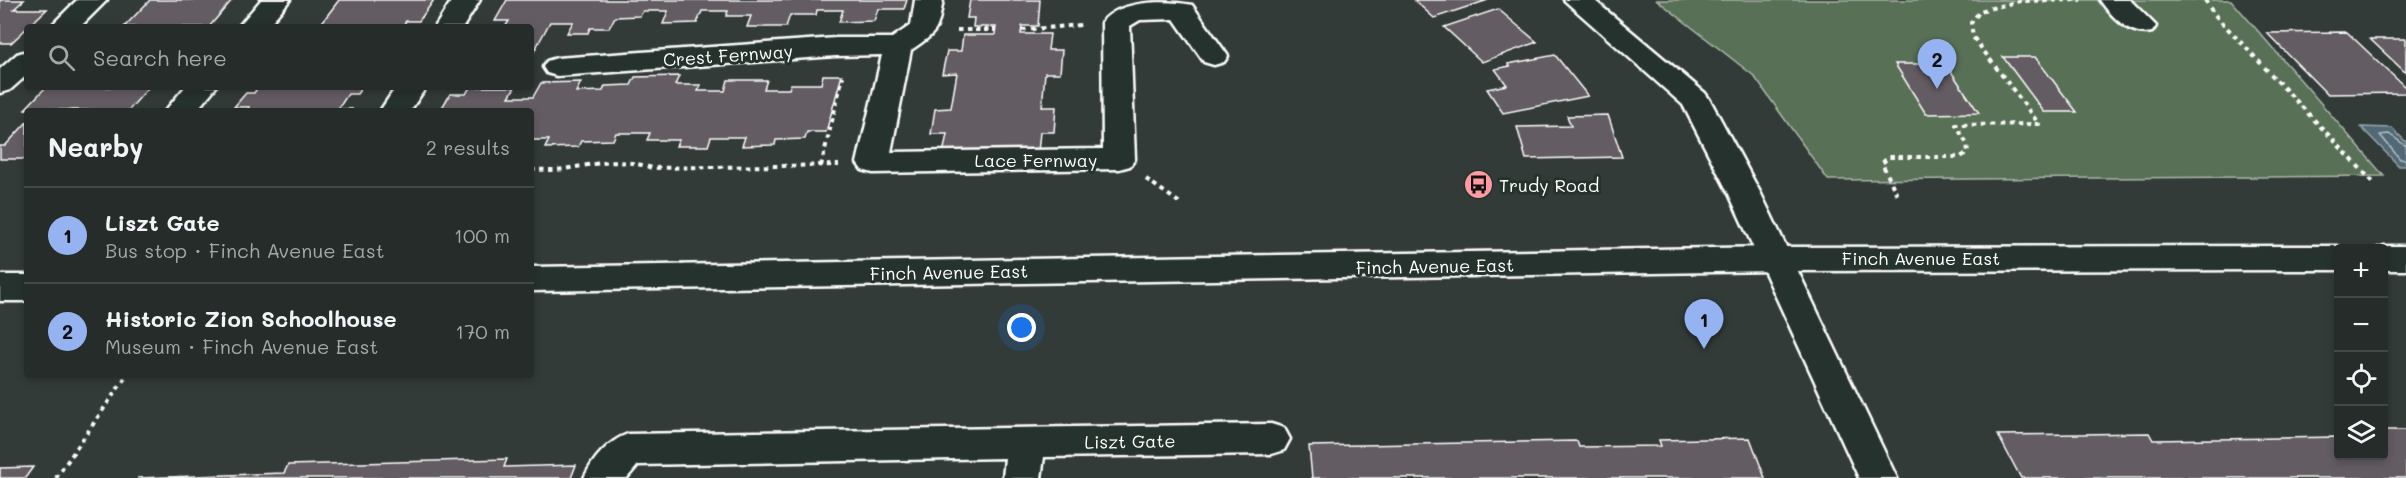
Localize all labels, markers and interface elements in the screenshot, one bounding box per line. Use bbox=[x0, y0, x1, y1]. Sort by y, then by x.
search box bbox=[24, 24, 534, 90]
street label: Crest Fernway bbox=[662, 38, 794, 72]
pin: 2 bbox=[1918, 40, 1956, 89]
icon: search bbox=[45, 41, 78, 74]
text: Search here bbox=[93, 43, 227, 72]
text: Nearby bbox=[48, 130, 143, 164]
text: 2 results bbox=[426, 134, 510, 160]
street label: Lace Fernway bbox=[975, 148, 1097, 172]
bus stop icon: Trudy Road bbox=[1462, 169, 1494, 201]
place label: Trudy Road bbox=[1499, 173, 1599, 197]
text: Liszt Gate bbox=[105, 208, 220, 237]
text: 1 bbox=[63, 222, 72, 248]
text: 100 m bbox=[454, 222, 510, 248]
text: Bus stop · Finch Avenue East bbox=[105, 237, 385, 263]
map controls bbox=[2334, 244, 2388, 460]
button: + bbox=[2334, 244, 2388, 298]
street label: Finch Avenue East bbox=[1842, 246, 2000, 270]
street label: Finch Avenue East bbox=[1356, 253, 1514, 279]
street label: Finch Avenue East bbox=[870, 259, 1028, 285]
button: − bbox=[2334, 298, 2388, 352]
pin: 1 bbox=[1684, 300, 1724, 349]
text: Historic Zion Schoolhouse bbox=[105, 304, 397, 333]
your location bbox=[1007, 313, 1036, 342]
text: 2 bbox=[62, 318, 73, 344]
text: 170 m bbox=[455, 318, 510, 344]
text: Museum · Finch Avenue East bbox=[105, 333, 378, 359]
button: locate bbox=[2334, 352, 2388, 406]
button: layers bbox=[2334, 406, 2388, 460]
street label: Liszt Gate bbox=[1084, 428, 1176, 454]

